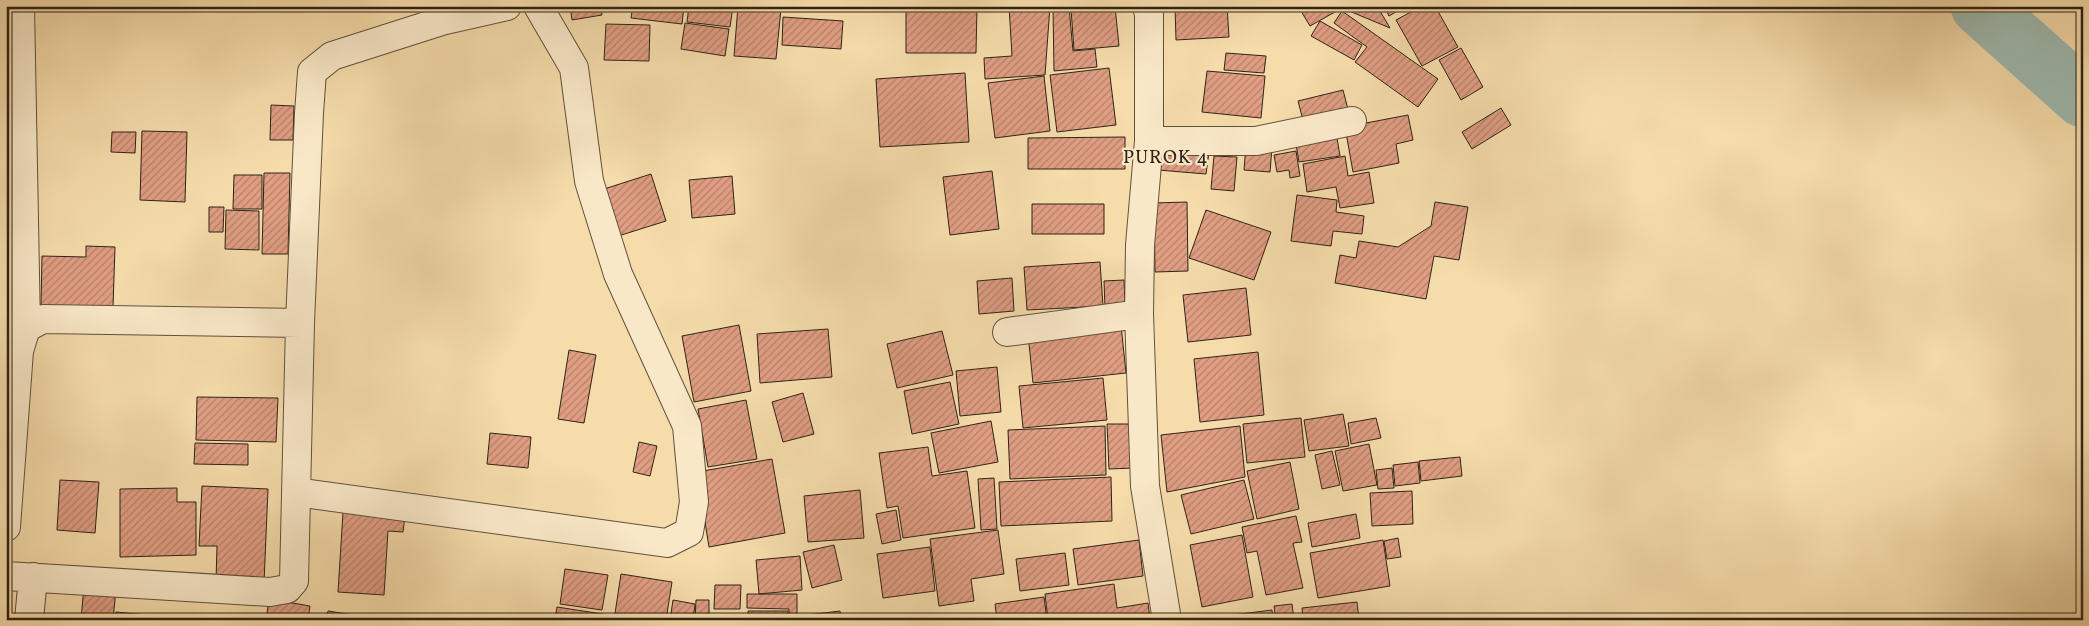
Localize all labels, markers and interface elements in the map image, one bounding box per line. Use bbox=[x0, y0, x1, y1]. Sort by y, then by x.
district label: PUROK 4 bbox=[1123, 145, 1209, 171]

